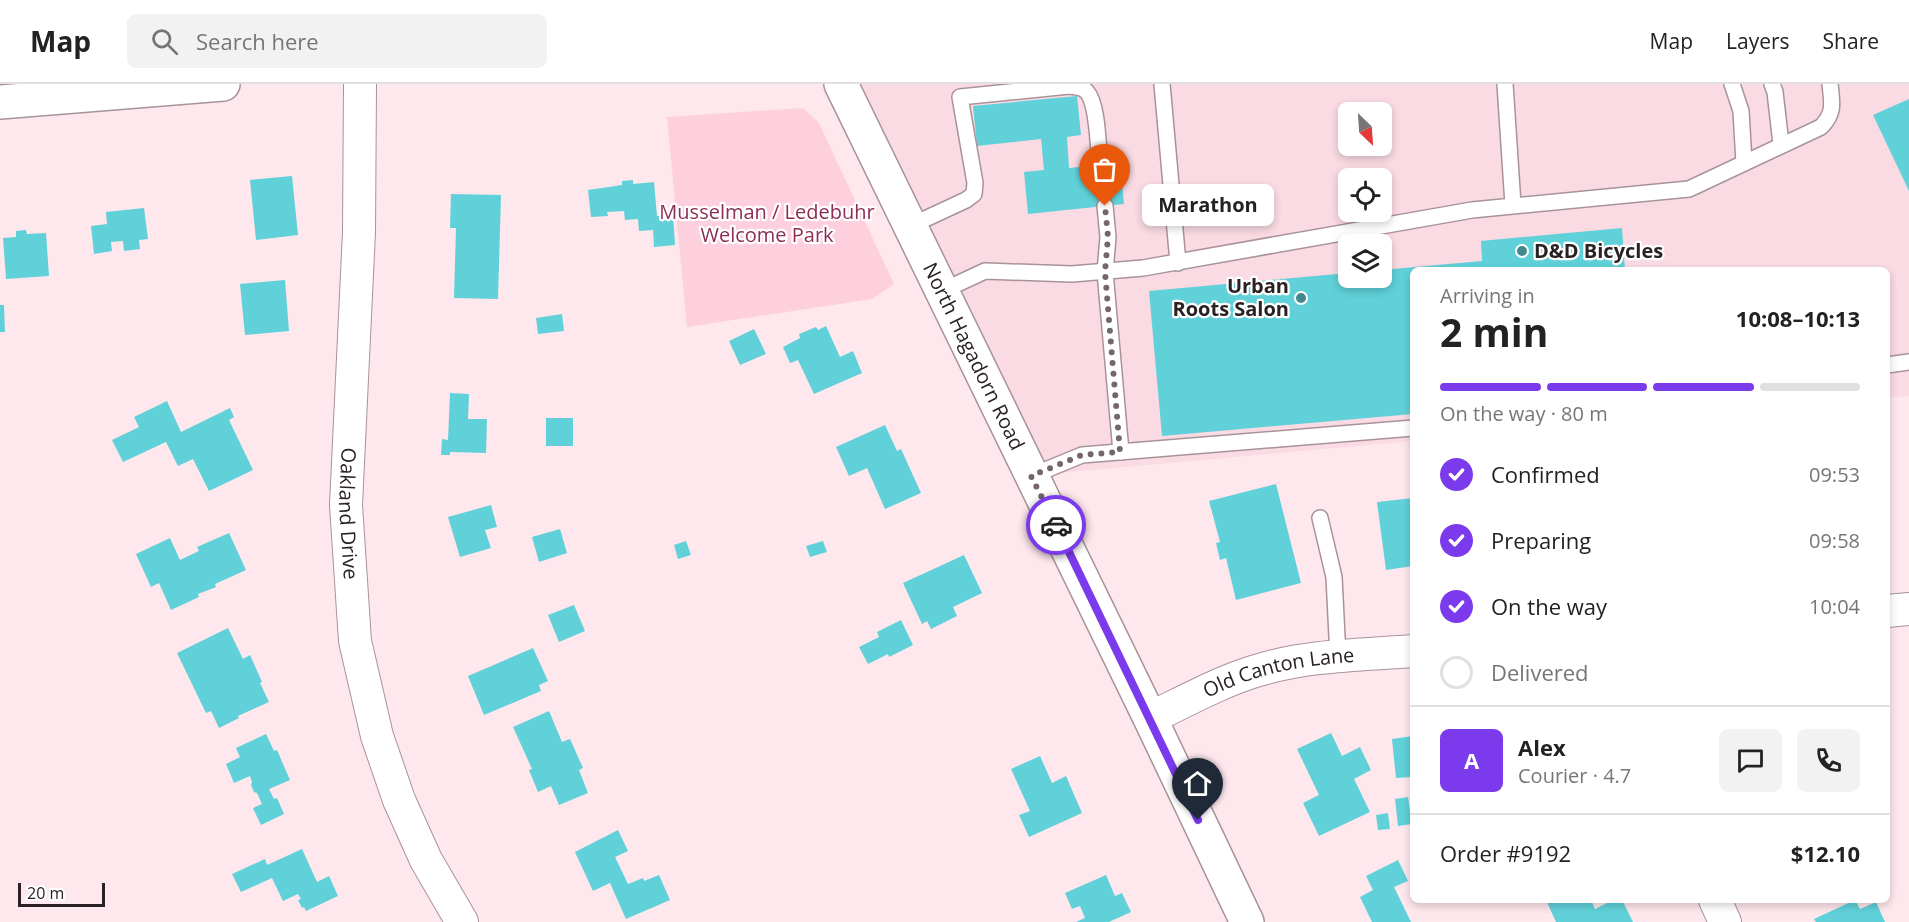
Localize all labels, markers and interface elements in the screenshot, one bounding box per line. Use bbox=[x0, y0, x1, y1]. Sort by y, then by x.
search box bbox=[127, 14, 547, 68]
text: Map bbox=[30, 22, 91, 60]
icon: search bbox=[148, 25, 181, 58]
text: Search here bbox=[196, 26, 319, 56]
text: Map bbox=[1650, 27, 1693, 55]
text: Layers bbox=[1726, 27, 1790, 55]
text: Share bbox=[1823, 27, 1879, 55]
north arrow bbox=[1338, 102, 1392, 156]
map controls bbox=[1338, 102, 1392, 288]
pin bbox=[1079, 144, 1130, 206]
icon: bag bbox=[1088, 153, 1121, 186]
button: locate bbox=[1338, 168, 1392, 222]
callout: Marathon bbox=[1141, 185, 1273, 227]
text: Marathon bbox=[1158, 191, 1258, 218]
park label: Musselman / Ledebuhr Welcome Park bbox=[659, 198, 875, 248]
button: layers bbox=[1338, 234, 1392, 288]
place label: D&D Bicycles bbox=[1534, 237, 1663, 264]
marker: D&D Bicycles bbox=[1515, 244, 1529, 258]
street label: North Hagadorn Road bbox=[917, 258, 1031, 454]
place label: Urban Roots Salon bbox=[1172, 272, 1289, 322]
text: Arriving in bbox=[1440, 282, 1535, 309]
marker: Urban Roots Salon bbox=[1294, 291, 1308, 305]
text: 10:08–10:13 bbox=[1736, 303, 1860, 333]
text: 2 min bbox=[1440, 305, 1548, 358]
text: On the way · 80 m bbox=[1440, 400, 1608, 427]
street label: Oakland Drive bbox=[333, 447, 365, 580]
icon: check bbox=[1440, 458, 1473, 491]
text: Confirmed bbox=[1491, 459, 1600, 489]
text: 09:53 bbox=[1809, 461, 1860, 488]
courier bbox=[1026, 495, 1086, 555]
icon: car bbox=[1040, 509, 1073, 542]
icon: check bbox=[1440, 524, 1473, 557]
text: Preparing bbox=[1491, 525, 1591, 555]
text: 09:58 bbox=[1809, 527, 1860, 554]
icon: check bbox=[1440, 590, 1473, 623]
text: On the way bbox=[1491, 591, 1607, 621]
text: 10:04 bbox=[1809, 593, 1860, 620]
street label: Old Canton Lane bbox=[1198, 641, 1355, 703]
text: Delivered bbox=[1491, 657, 1589, 687]
button: chat bbox=[1719, 729, 1782, 792]
button: phone bbox=[1797, 729, 1860, 792]
text: Alex bbox=[1518, 732, 1566, 762]
text: A bbox=[1464, 745, 1479, 775]
pin bbox=[1172, 758, 1223, 820]
text: Courier · 4.7 bbox=[1518, 762, 1631, 789]
icon: home bbox=[1181, 767, 1214, 800]
text: Order #9192 bbox=[1440, 838, 1571, 868]
text: $12.10 bbox=[1791, 838, 1860, 868]
scale bar bbox=[18, 880, 105, 908]
text: 20 m bbox=[27, 882, 64, 904]

